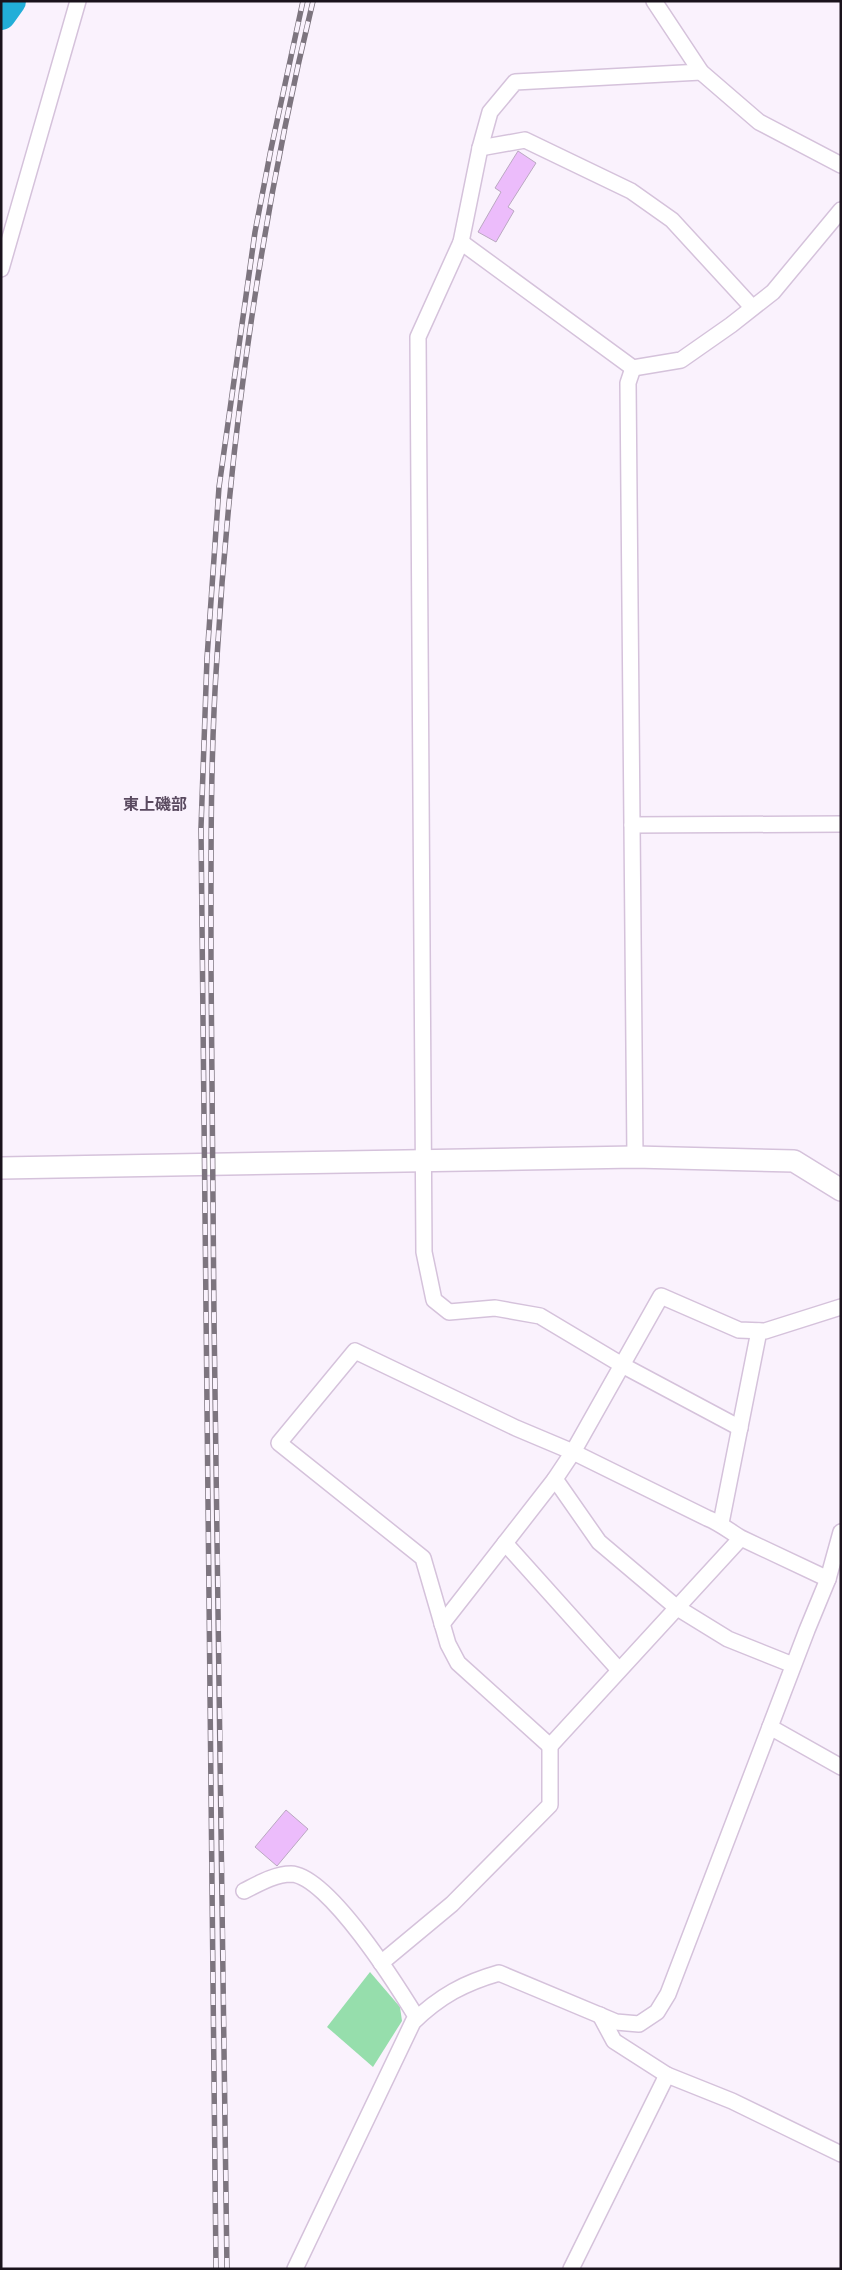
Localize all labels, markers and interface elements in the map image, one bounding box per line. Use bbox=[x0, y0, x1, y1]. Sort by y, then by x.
district label: 東上磯部 bbox=[123, 794, 187, 814]

